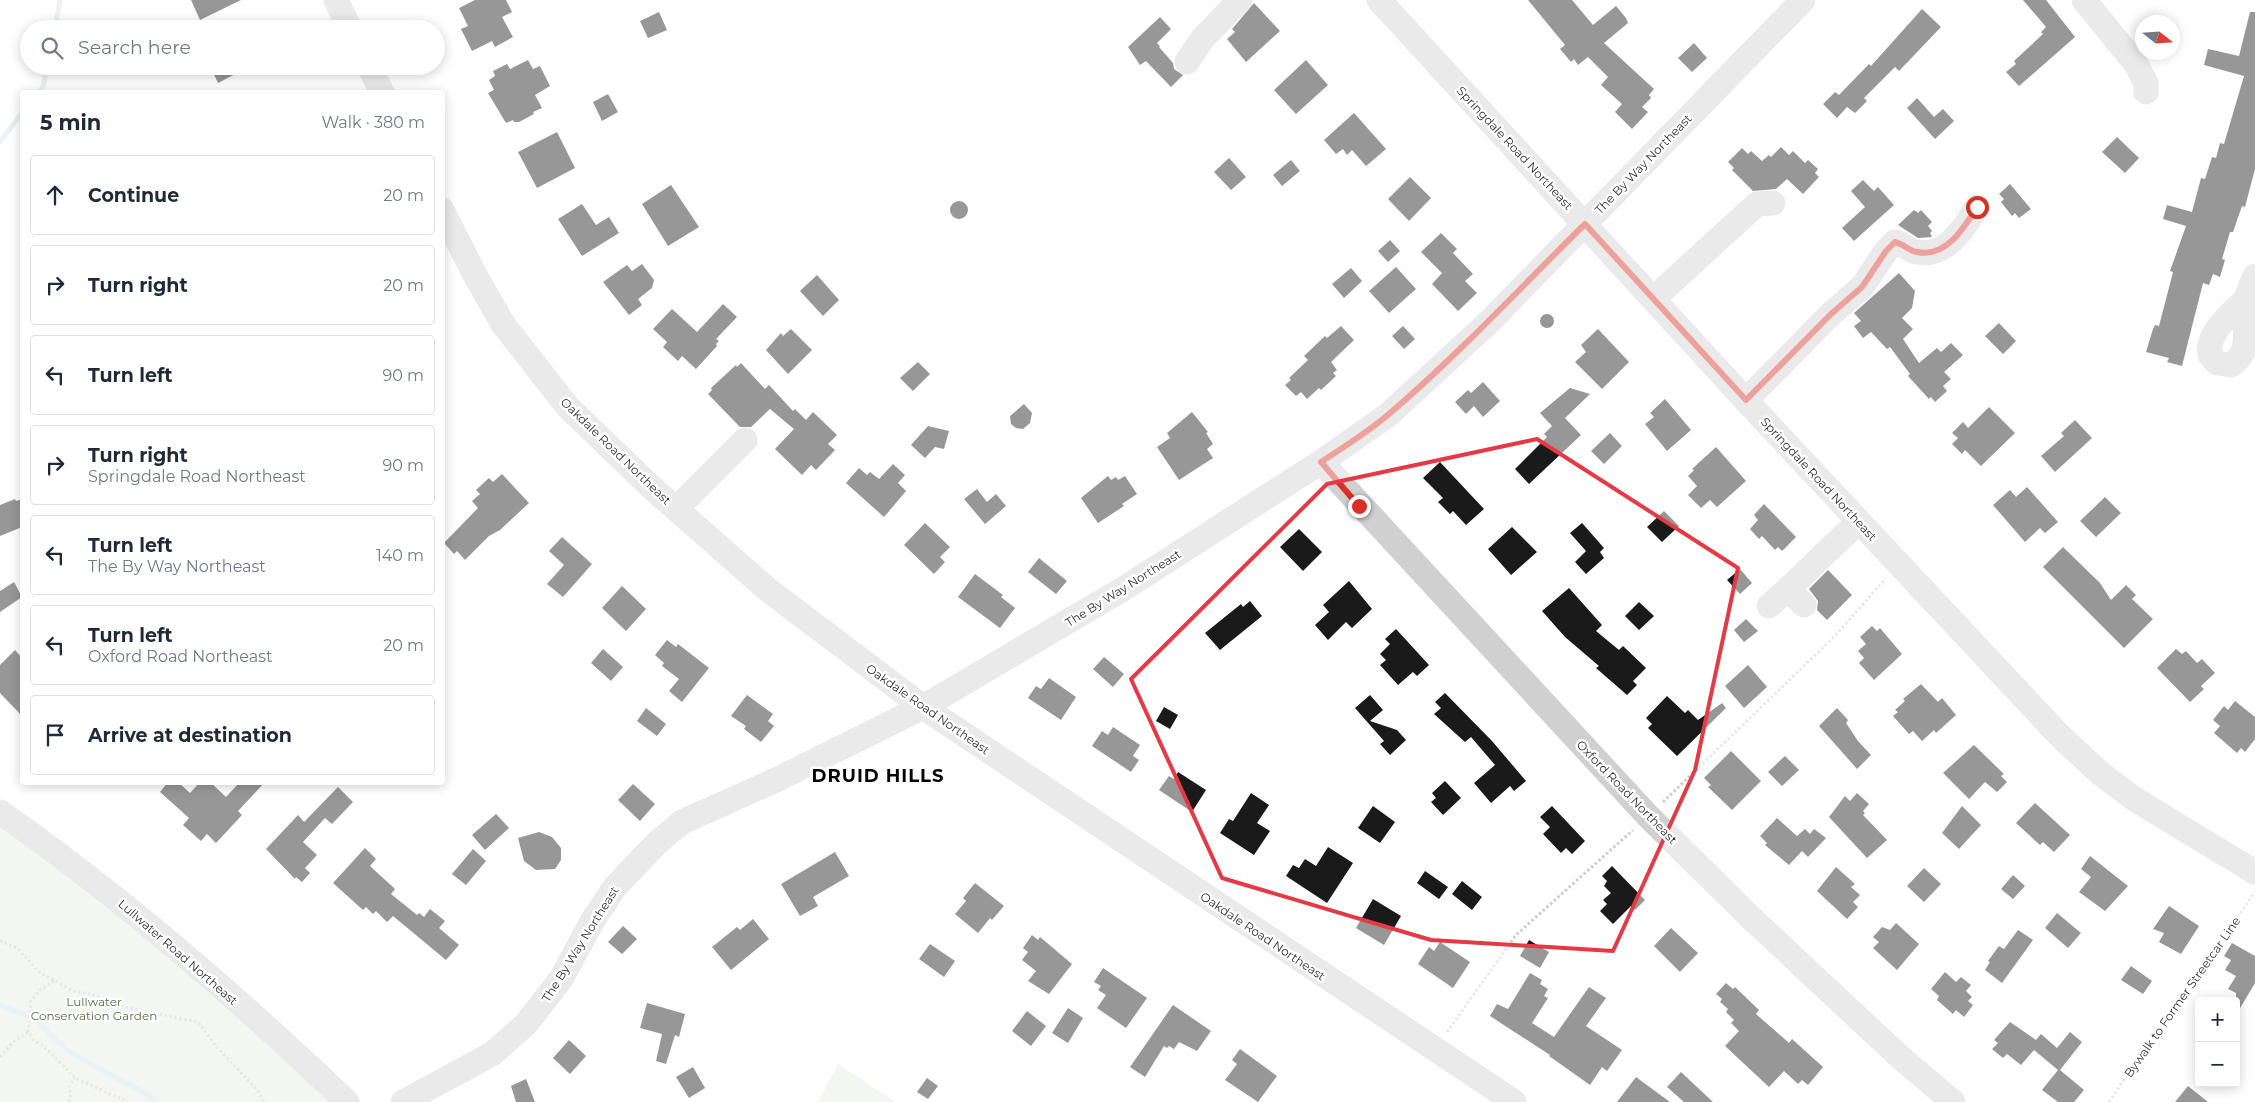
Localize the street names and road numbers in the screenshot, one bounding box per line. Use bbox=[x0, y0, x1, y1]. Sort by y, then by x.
street label: Springdale Road Northeast bbox=[1454, 83, 1576, 213]
street label: The By Way Northeast bbox=[1591, 111, 1695, 217]
street label: Oakdale Road Northeast bbox=[558, 394, 674, 508]
street label: Springdale Road Northeast bbox=[1758, 414, 1880, 544]
street label: The By Way Northeast bbox=[1062, 546, 1184, 630]
street label: Oakdale Road Northeast bbox=[863, 661, 993, 758]
street label: Oxford Road Northeast bbox=[1574, 737, 1681, 847]
street label: The By Way Northeast bbox=[538, 883, 622, 1005]
street label: Oakdale Road Northeast bbox=[1198, 889, 1328, 984]
street label: Lullwater Road Northeast bbox=[115, 896, 241, 1008]
street label: Bywalk to Former Streetcar Line bbox=[2121, 914, 2243, 1080]

